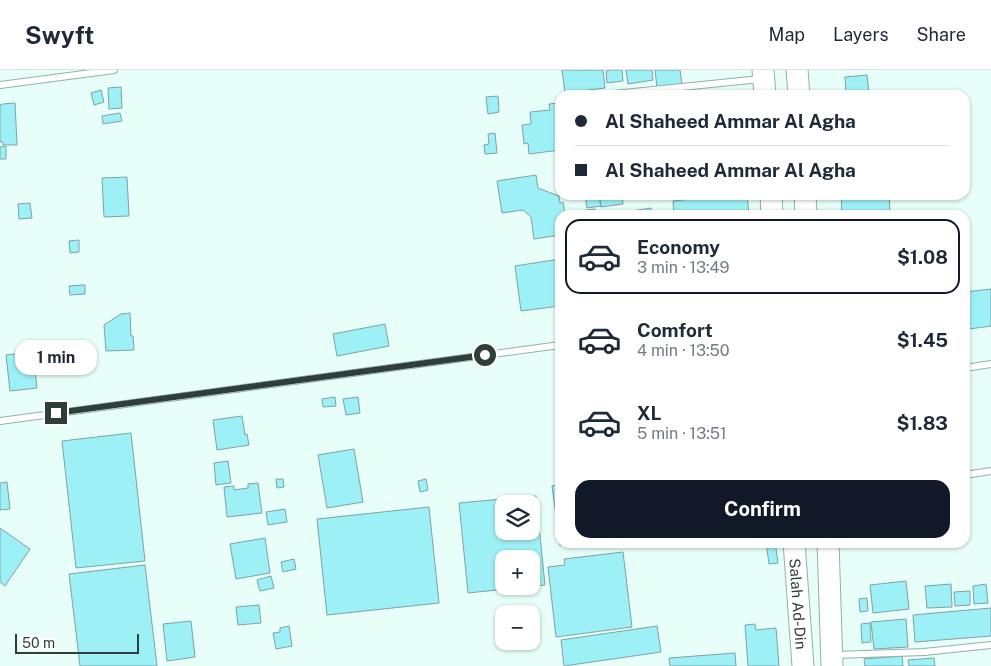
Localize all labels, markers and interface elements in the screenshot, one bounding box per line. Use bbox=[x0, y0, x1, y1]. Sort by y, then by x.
text: Swyft bbox=[25, 21, 94, 49]
text: Map bbox=[769, 24, 805, 45]
text: Layers bbox=[833, 24, 889, 45]
text: Share bbox=[917, 24, 966, 45]
text: Al Shaheed Ammar Al Agha bbox=[605, 110, 856, 132]
text: Al Shaheed Ammar Al Agha bbox=[605, 159, 856, 181]
icon: car bbox=[577, 234, 622, 279]
text: Economy bbox=[637, 236, 720, 258]
text: $1.08 bbox=[897, 246, 948, 268]
text: 3 min · 13:49 bbox=[637, 258, 730, 277]
icon: car bbox=[577, 317, 622, 362]
text: Comfort bbox=[637, 319, 713, 341]
text: $1.45 bbox=[897, 329, 948, 351]
callout: 1 min bbox=[15, 340, 97, 376]
text: 4 min · 13:50 bbox=[637, 341, 730, 360]
route start bbox=[474, 344, 496, 366]
text: 1 min bbox=[37, 348, 75, 367]
icon: car bbox=[577, 400, 622, 445]
route end bbox=[45, 402, 67, 424]
text: XL bbox=[637, 402, 662, 424]
text: $1.83 bbox=[896, 412, 948, 434]
text: 5 min · 13:51 bbox=[637, 424, 727, 443]
button: Confirm bbox=[575, 480, 950, 538]
map controls bbox=[495, 495, 540, 650]
button: layers bbox=[495, 495, 540, 540]
button: + bbox=[495, 550, 540, 595]
street label: Salah Ad-Din bbox=[787, 558, 810, 650]
button: − bbox=[495, 605, 540, 650]
scale bar bbox=[15, 631, 139, 654]
text: 50 m bbox=[22, 635, 55, 651]

